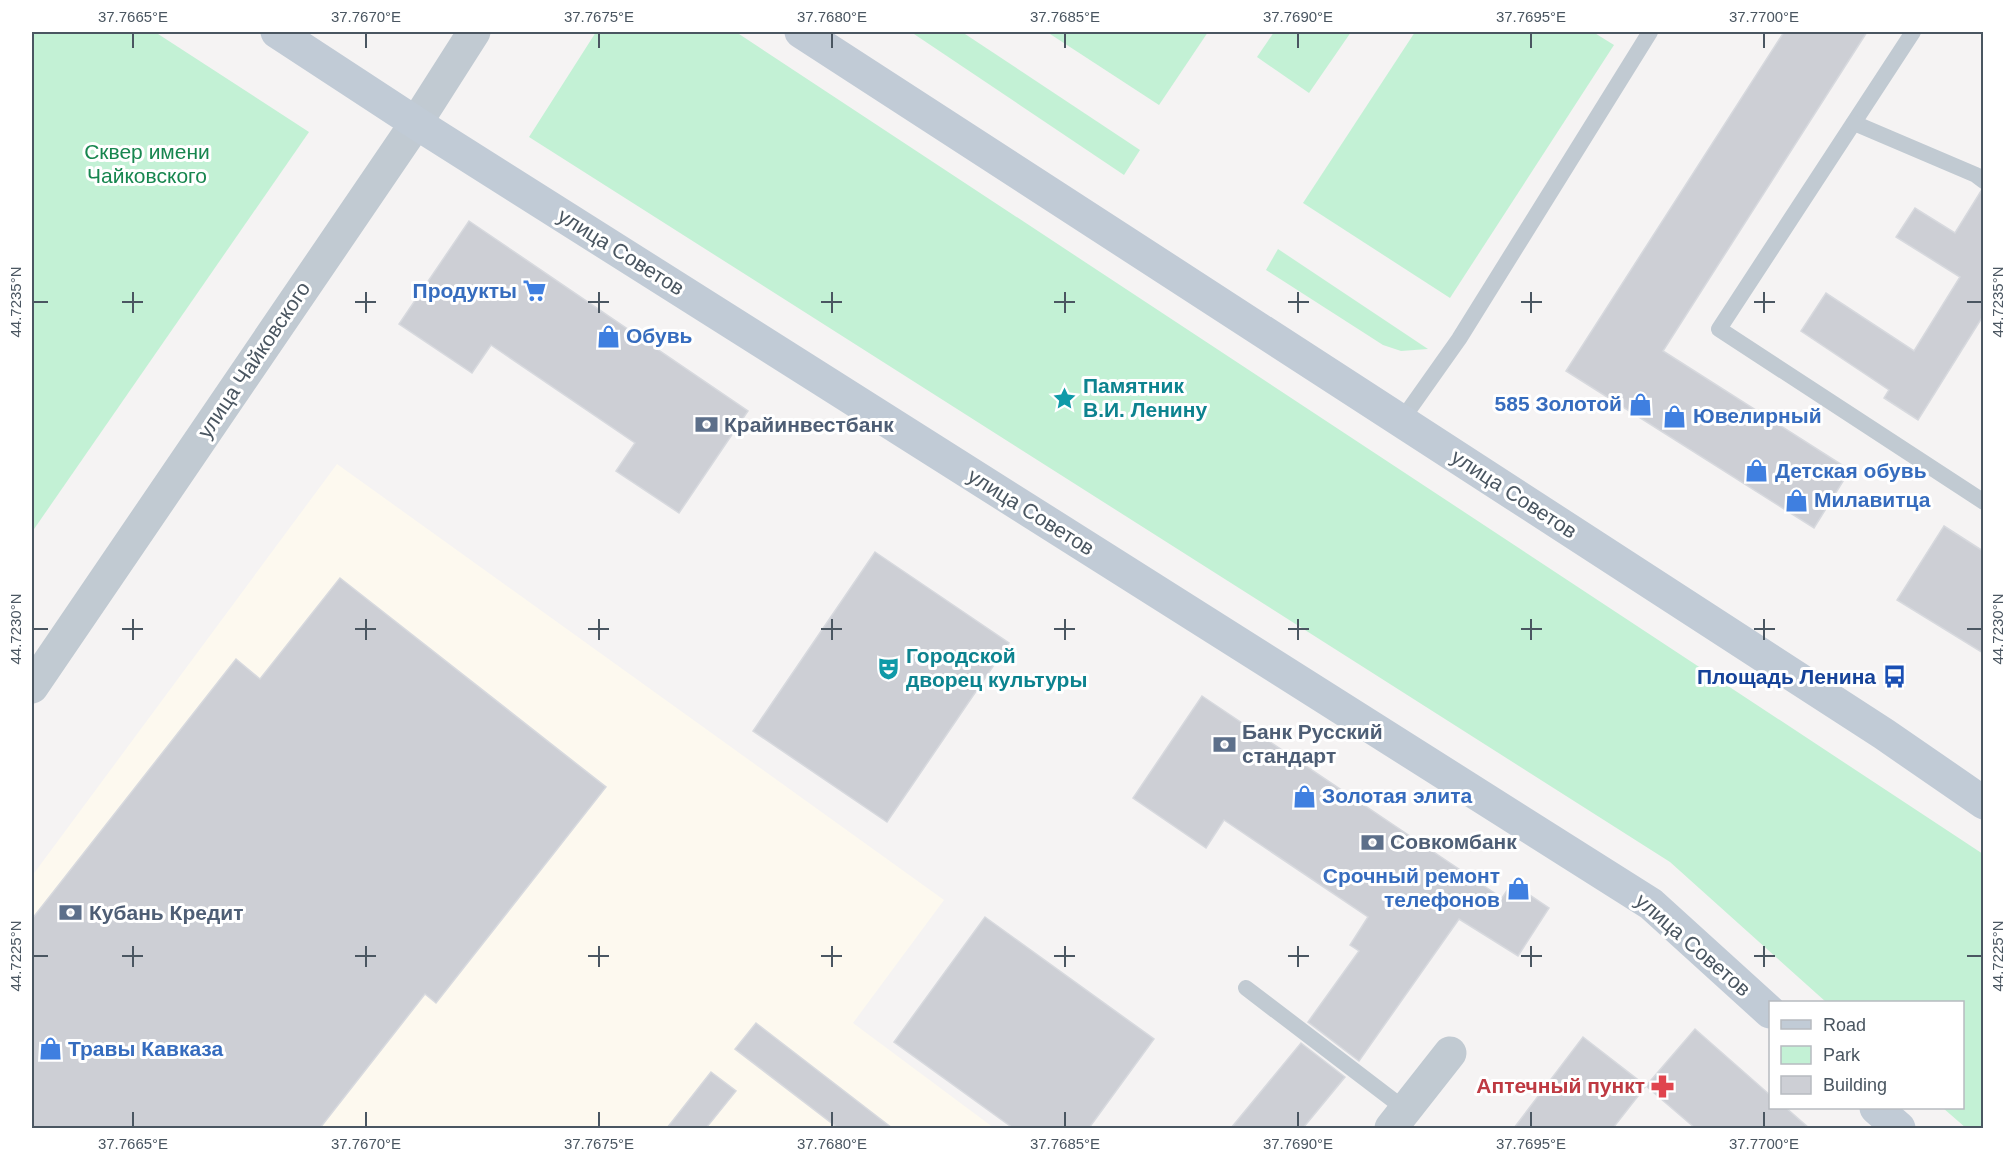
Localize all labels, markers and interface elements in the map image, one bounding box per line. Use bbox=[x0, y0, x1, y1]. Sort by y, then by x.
text: 37.7665°E bbox=[98, 8, 168, 25]
text: 37.7670°E bbox=[331, 8, 401, 25]
text: 37.7675°E bbox=[564, 8, 634, 25]
text: 37.7680°E bbox=[797, 8, 867, 25]
text: 37.7685°E bbox=[1030, 8, 1100, 25]
text: 37.7690°E bbox=[1263, 8, 1333, 25]
text: 37.7695°E bbox=[1496, 8, 1566, 25]
text: 37.7700°E bbox=[1729, 8, 1799, 25]
park label: Сквер имени Чайковского bbox=[84, 140, 210, 187]
street label: улица Советов bbox=[554, 204, 689, 300]
text: 44.7235°N bbox=[7, 266, 24, 338]
text: 44.7235°N bbox=[1989, 266, 2006, 338]
street label: улица Чайковского bbox=[193, 277, 314, 442]
supermarket icon: Продукты bbox=[522, 278, 548, 304]
place label: Продукты bbox=[413, 279, 517, 302]
shop icon: Обувь bbox=[595, 323, 621, 349]
place label: Обувь bbox=[626, 324, 693, 347]
place label: Памятник В.И. Ленину bbox=[1083, 374, 1207, 421]
place icon: Памятник В.И. Ленину bbox=[1052, 385, 1078, 411]
shop icon: 585 Золотой bbox=[1627, 391, 1653, 417]
place label: 585 Золотой bbox=[1495, 392, 1622, 415]
shop icon: Ювелирный bbox=[1662, 403, 1688, 429]
place label: Ювелирный bbox=[1693, 404, 1822, 427]
bank icon: Крайинвестбанк bbox=[693, 412, 719, 438]
place label: Крайинвестбанк bbox=[724, 413, 894, 436]
street label: улица Советов bbox=[1447, 445, 1581, 543]
shop icon: Детская обувь bbox=[1744, 458, 1770, 484]
place label: Детская обувь bbox=[1775, 459, 1927, 482]
street label: улица Советов bbox=[964, 464, 1099, 560]
shop icon: Милавитца bbox=[1783, 487, 1809, 513]
place label: Милавитца bbox=[1814, 488, 1931, 511]
text: 44.7230°N bbox=[7, 593, 24, 665]
text: 44.7230°N bbox=[1989, 593, 2006, 665]
place label: Городской дворец культуры bbox=[906, 644, 1087, 691]
theatre icon: Городской дворец культуры bbox=[875, 655, 901, 681]
bus stop icon: Площадь Ленина bbox=[1881, 664, 1907, 690]
place label: Площадь Ленина bbox=[1697, 665, 1876, 688]
place label: Банк Русский стандарт bbox=[1242, 720, 1383, 767]
bank icon: Банк Русский стандарт bbox=[1211, 731, 1237, 757]
shop icon: Золотая элита bbox=[1291, 783, 1317, 809]
place label: Золотая элита bbox=[1322, 784, 1472, 807]
bank icon: Совкомбанк bbox=[1359, 829, 1385, 855]
place label: Совкомбанк bbox=[1390, 830, 1517, 853]
place label: Срочный ремонт телефонов bbox=[1323, 864, 1500, 911]
shop icon: Срочный ремонт телефонов bbox=[1505, 875, 1531, 901]
street label: улица Советов bbox=[1631, 889, 1755, 1001]
bank icon: Кубань Кредит bbox=[58, 900, 84, 926]
place label: Кубань Кредит bbox=[89, 901, 243, 924]
text: 44.7225°N bbox=[7, 920, 24, 992]
text: 44.7225°N bbox=[1989, 920, 2006, 992]
legend bbox=[1769, 1001, 1964, 1109]
text: Road bbox=[1823, 1015, 1866, 1035]
shop icon: Травы Кавказа bbox=[37, 1036, 63, 1062]
place label: Травы Кавказа bbox=[68, 1037, 223, 1060]
text: Park bbox=[1823, 1045, 1861, 1065]
pharmacy icon: Аптечный пункт bbox=[1650, 1073, 1676, 1099]
place label: Аптечный пункт bbox=[1476, 1074, 1645, 1097]
text: Building bbox=[1823, 1075, 1887, 1095]
text: 37.7665°E bbox=[98, 1135, 168, 1152]
text: 37.7670°E bbox=[331, 1135, 401, 1152]
text: 37.7675°E bbox=[564, 1135, 634, 1152]
text: 37.7680°E bbox=[797, 1135, 867, 1152]
text: 37.7685°E bbox=[1030, 1135, 1100, 1152]
text: 37.7690°E bbox=[1263, 1135, 1333, 1152]
text: 37.7695°E bbox=[1496, 1135, 1566, 1152]
text: 37.7700°E bbox=[1729, 1135, 1799, 1152]

